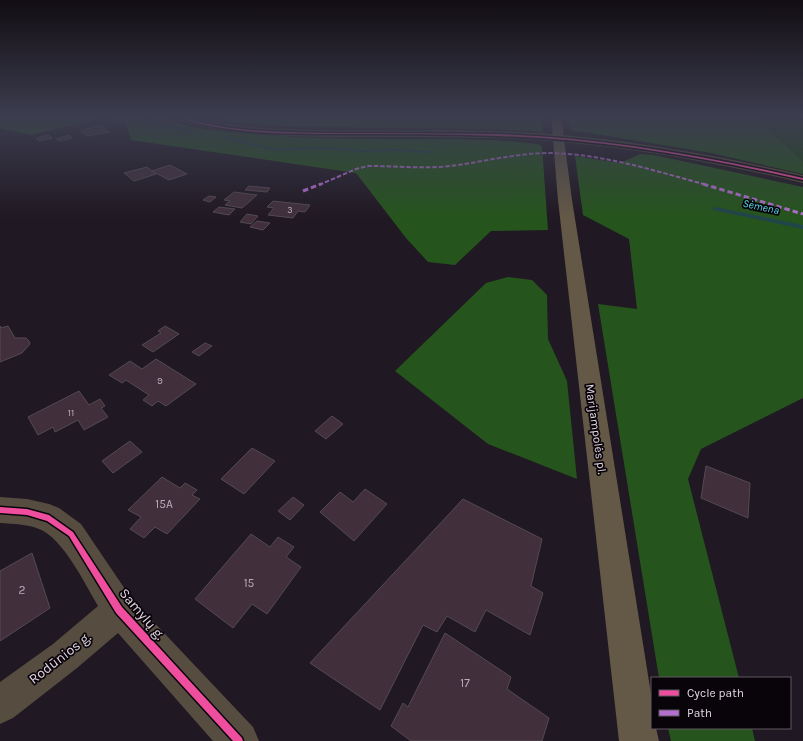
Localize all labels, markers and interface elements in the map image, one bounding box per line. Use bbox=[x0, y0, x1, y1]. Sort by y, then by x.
water label: Sėmena bbox=[742, 197, 781, 217]
house number: 3 bbox=[287, 205, 293, 215]
house number: 9 bbox=[157, 375, 163, 387]
street label: Marijampolės pl. bbox=[583, 383, 609, 475]
house number: 11 bbox=[68, 407, 74, 419]
house number: 15A bbox=[155, 497, 173, 511]
house number: 15 bbox=[244, 576, 255, 590]
house number: 2 bbox=[19, 583, 26, 597]
street label: Samylų g. bbox=[116, 585, 169, 644]
street label: Rodūnios g. bbox=[25, 628, 95, 688]
house number: 17 bbox=[460, 676, 470, 690]
legend bbox=[651, 677, 791, 729]
text: Cycle path bbox=[687, 686, 744, 700]
text: Path bbox=[687, 706, 712, 720]

